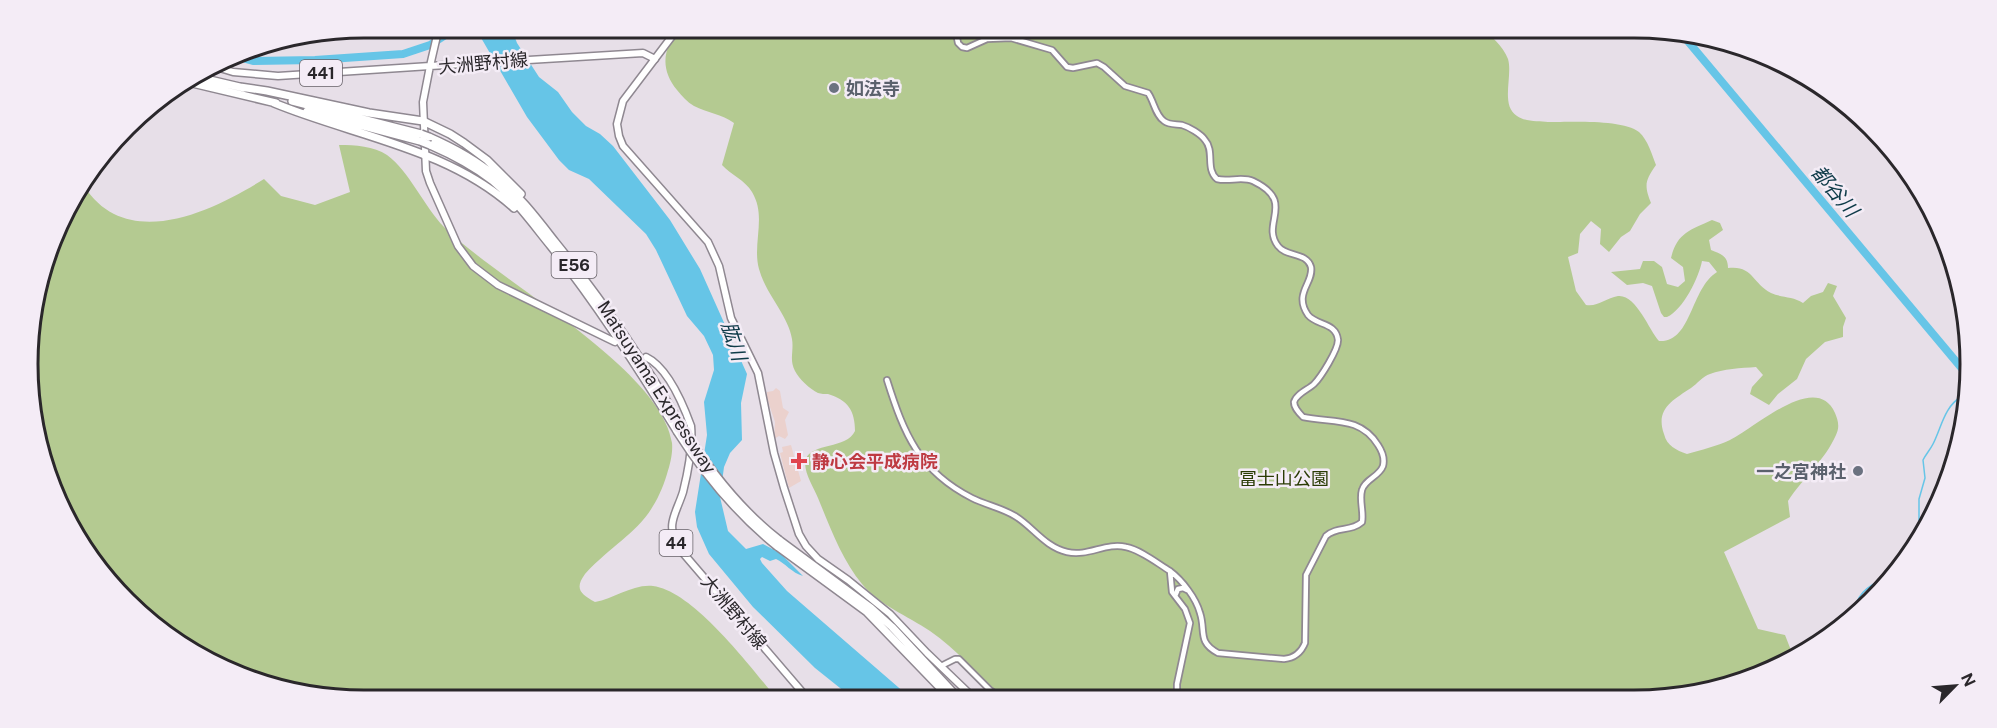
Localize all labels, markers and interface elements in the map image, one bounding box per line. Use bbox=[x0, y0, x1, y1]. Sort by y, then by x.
street label: 大洲野村線 bbox=[437, 49, 529, 77]
road number: 441 bbox=[300, 60, 342, 86]
place label: 如法寺 bbox=[846, 78, 900, 99]
marker: 如法寺 bbox=[827, 81, 841, 95]
water label: 都谷川 bbox=[1807, 160, 1865, 223]
road number: E56 bbox=[552, 252, 596, 278]
street label: Matsuyama Expressway bbox=[593, 297, 721, 477]
water label: 肱川 bbox=[716, 318, 752, 366]
place label: 静心会平成病院 bbox=[812, 451, 938, 472]
marker: 静心会平成病院 bbox=[790, 452, 808, 470]
place label: 一之宮神社 bbox=[1756, 461, 1846, 482]
marker: 一之宮神社 bbox=[1851, 464, 1865, 478]
park label: 冨士山公園 bbox=[1239, 468, 1329, 489]
road number: 44 bbox=[660, 530, 692, 556]
street label: 大洲野村線 bbox=[697, 571, 771, 653]
north arrow bbox=[1925, 656, 1985, 716]
text: N bbox=[1957, 670, 1979, 690]

